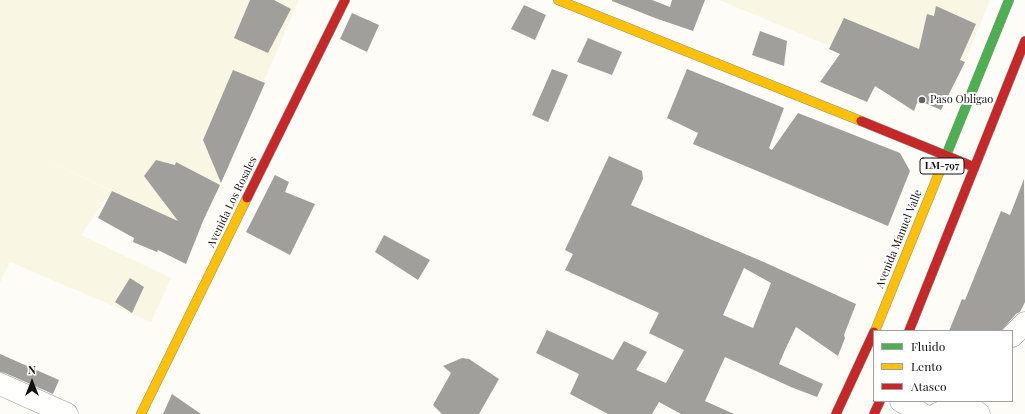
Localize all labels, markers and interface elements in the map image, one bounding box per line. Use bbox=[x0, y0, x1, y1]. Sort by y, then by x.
place label: Paso Obligao bbox=[930, 93, 993, 107]
marker: Paso Obligao bbox=[917, 95, 927, 105]
street label: Avenida Los Rosales bbox=[204, 154, 260, 250]
road number: LM-797 bbox=[920, 158, 964, 174]
street label: Avenida Manuel Valle bbox=[873, 188, 925, 290]
legend bbox=[873, 330, 1013, 402]
text: Fluido bbox=[911, 338, 945, 354]
text: Lento bbox=[911, 358, 942, 374]
north arrow bbox=[12, 362, 52, 402]
text: N bbox=[28, 362, 36, 377]
text: Atasco bbox=[911, 378, 947, 394]

